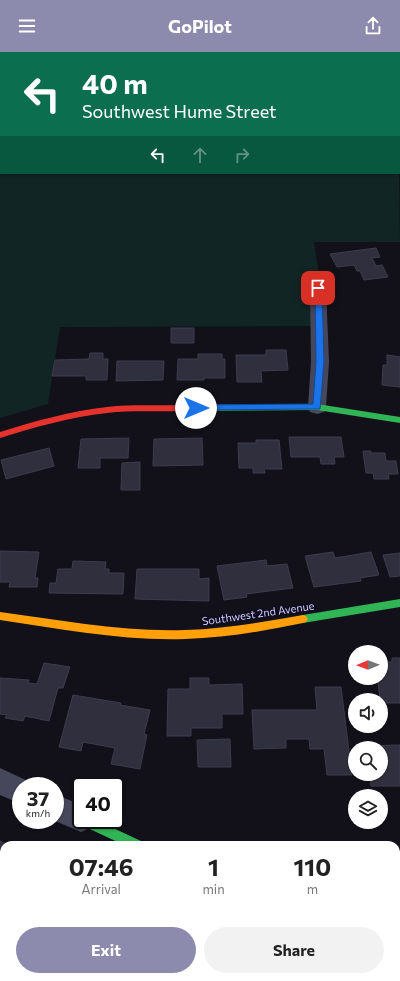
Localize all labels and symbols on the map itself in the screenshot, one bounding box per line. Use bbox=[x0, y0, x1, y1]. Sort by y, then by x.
pin bbox=[301, 271, 335, 305]
position arrow bbox=[175, 387, 217, 429]
street label: Southwest 2nd Avenue bbox=[201, 599, 315, 627]
north arrow bbox=[348, 645, 388, 685]
speed limit sign: 40 bbox=[72, 777, 124, 829]

